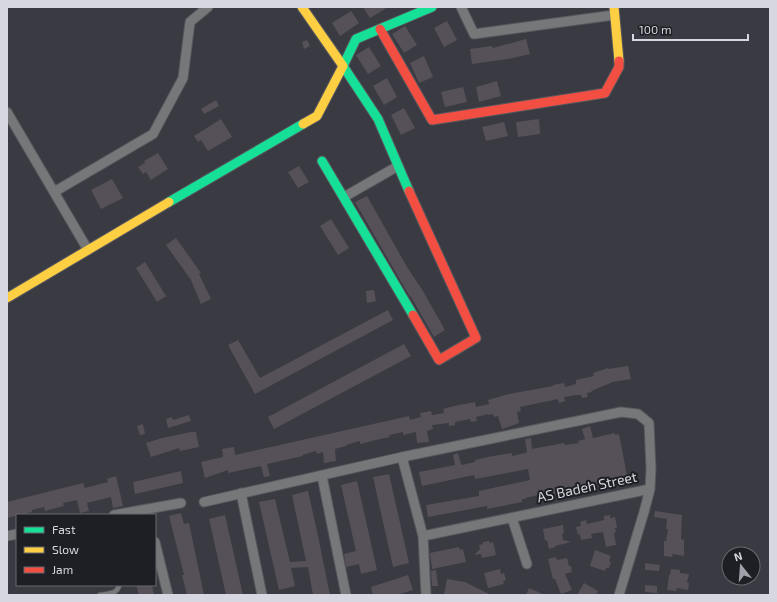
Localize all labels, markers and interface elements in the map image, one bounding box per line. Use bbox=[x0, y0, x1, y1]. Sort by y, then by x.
scale bar bbox=[633, 16, 748, 42]
text: 100 m bbox=[639, 22, 671, 36]
street label: AS Badeh Street bbox=[535, 468, 638, 505]
legend bbox=[16, 514, 156, 586]
text: Fast bbox=[52, 522, 76, 536]
text: Slow bbox=[52, 542, 79, 556]
north arrow bbox=[721, 546, 761, 586]
text: N bbox=[732, 549, 744, 563]
text: Jam bbox=[52, 562, 73, 576]

